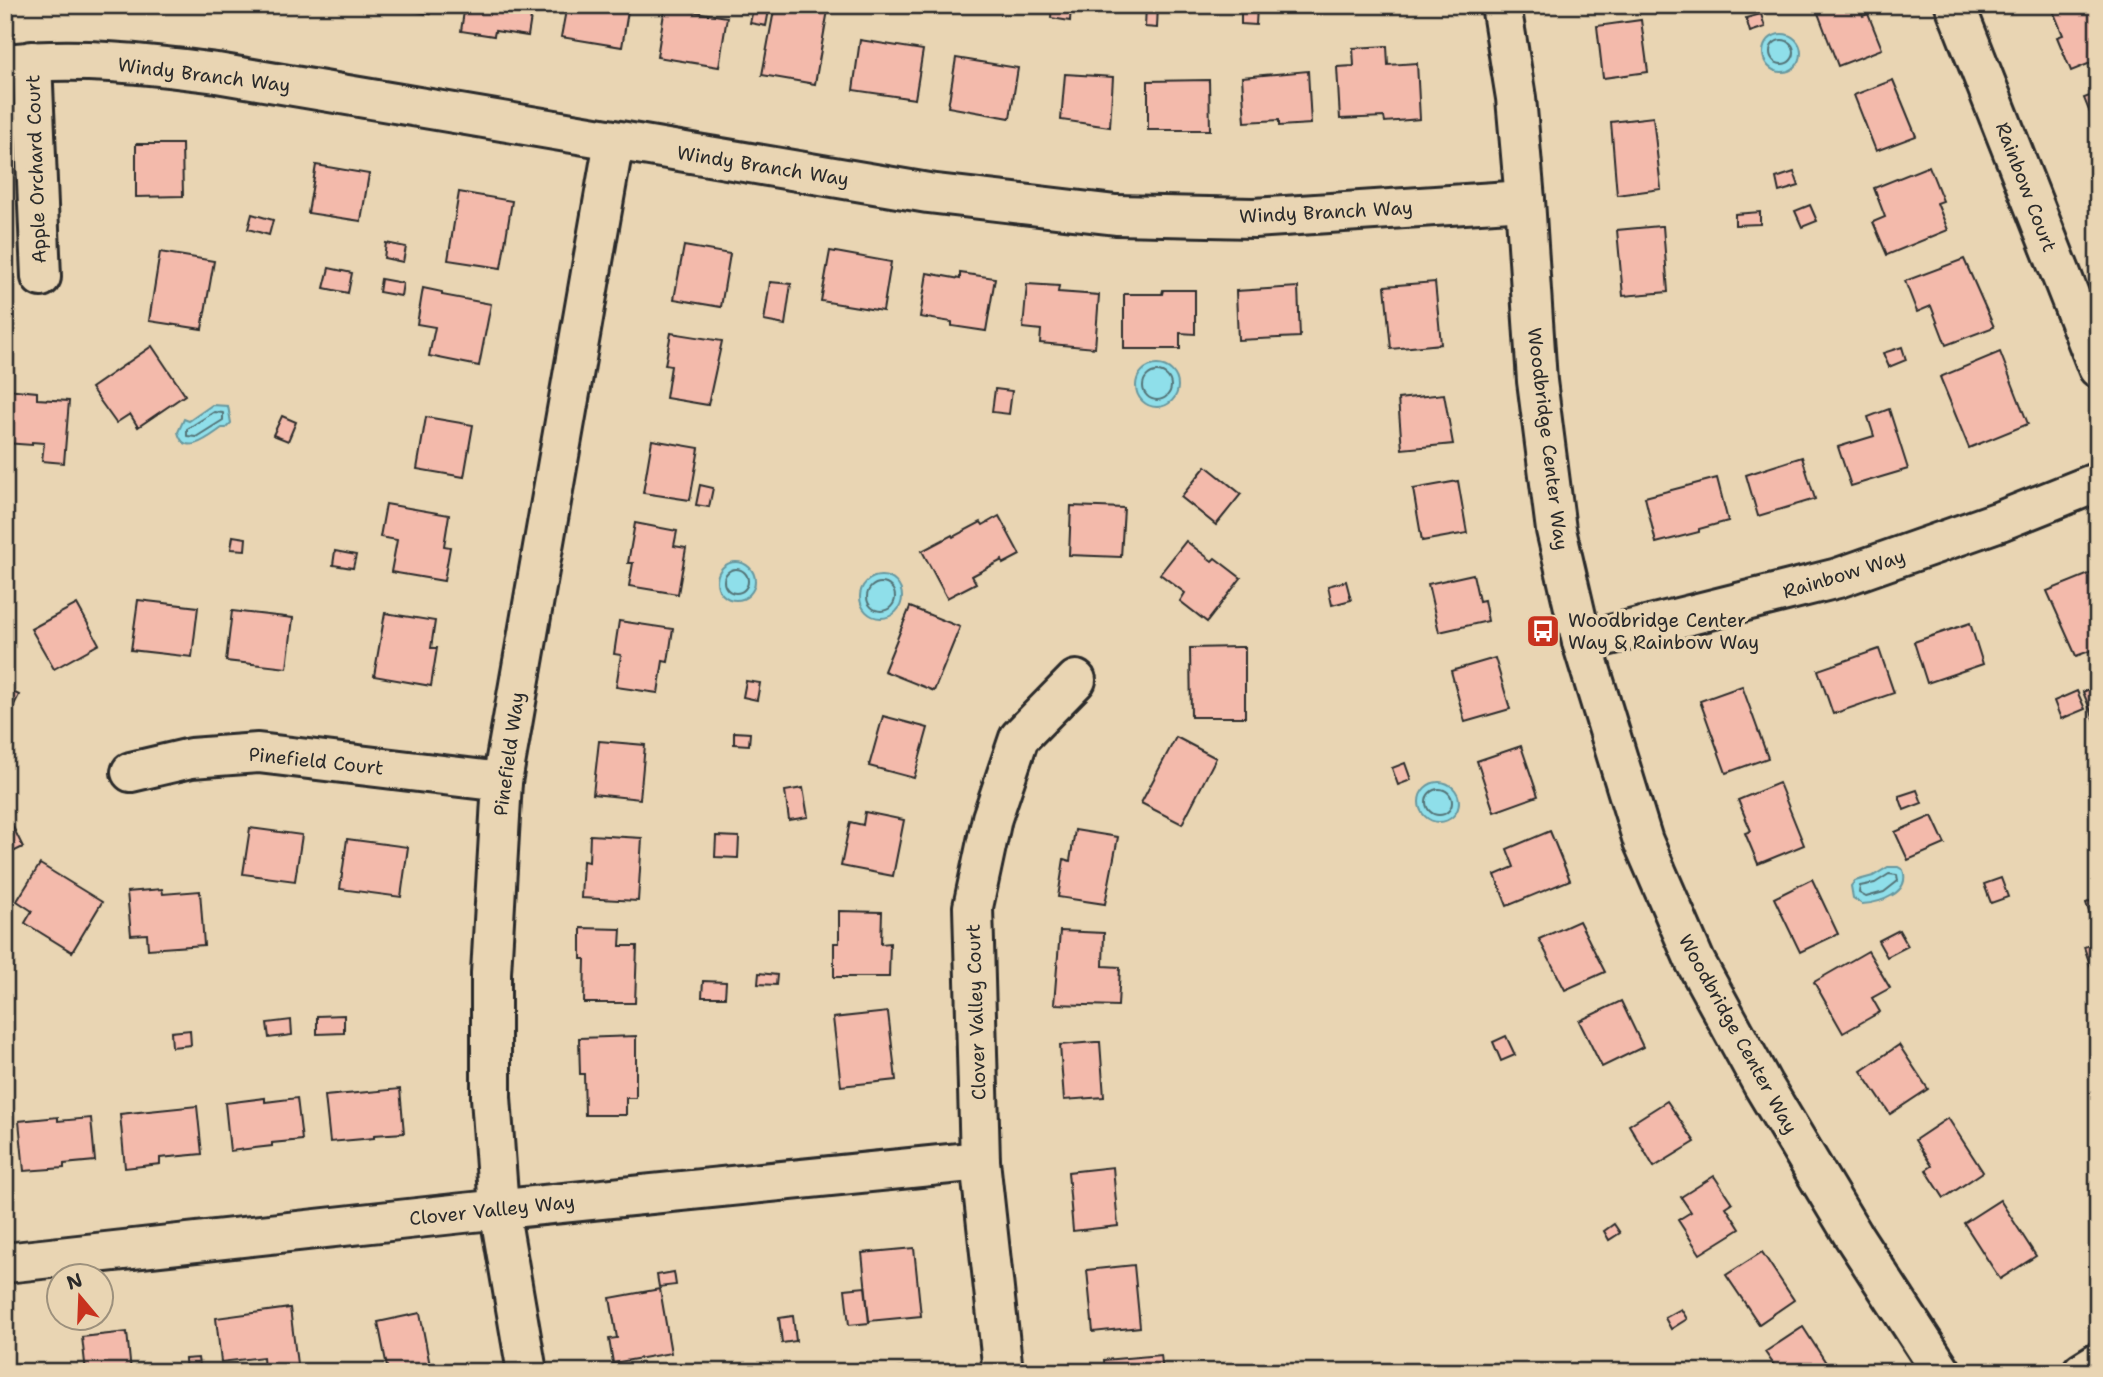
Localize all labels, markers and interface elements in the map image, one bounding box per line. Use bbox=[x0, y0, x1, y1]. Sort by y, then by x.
street label: Windy Branch Way bbox=[116, 52, 292, 98]
street label: Apple Orchard Court bbox=[20, 74, 52, 264]
street label: Rainbow Court bbox=[1990, 119, 2062, 255]
street label: Windy Branch Way bbox=[675, 140, 851, 192]
street label: Windy Branch Way bbox=[1239, 195, 1413, 229]
street label: Woodbridge Center Way bbox=[1522, 326, 1574, 552]
street label: Rainbow Way bbox=[1780, 544, 1908, 604]
place label: Woodbridge Center Way & Rainbow Way bbox=[1568, 608, 1759, 655]
bus stop icon: Woodbridge Center Way & Rainbow Way bbox=[1524, 612, 1562, 650]
street label: Pinefield Way bbox=[488, 690, 530, 818]
street label: Pinefield Court bbox=[247, 741, 385, 781]
street label: Clover Valley Court bbox=[960, 923, 992, 1101]
street label: Woodbridge Center Way bbox=[1673, 930, 1803, 1138]
street label: Clover Valley Way bbox=[408, 1189, 576, 1231]
north arrow bbox=[46, 1262, 116, 1332]
text: N bbox=[63, 1267, 86, 1296]

